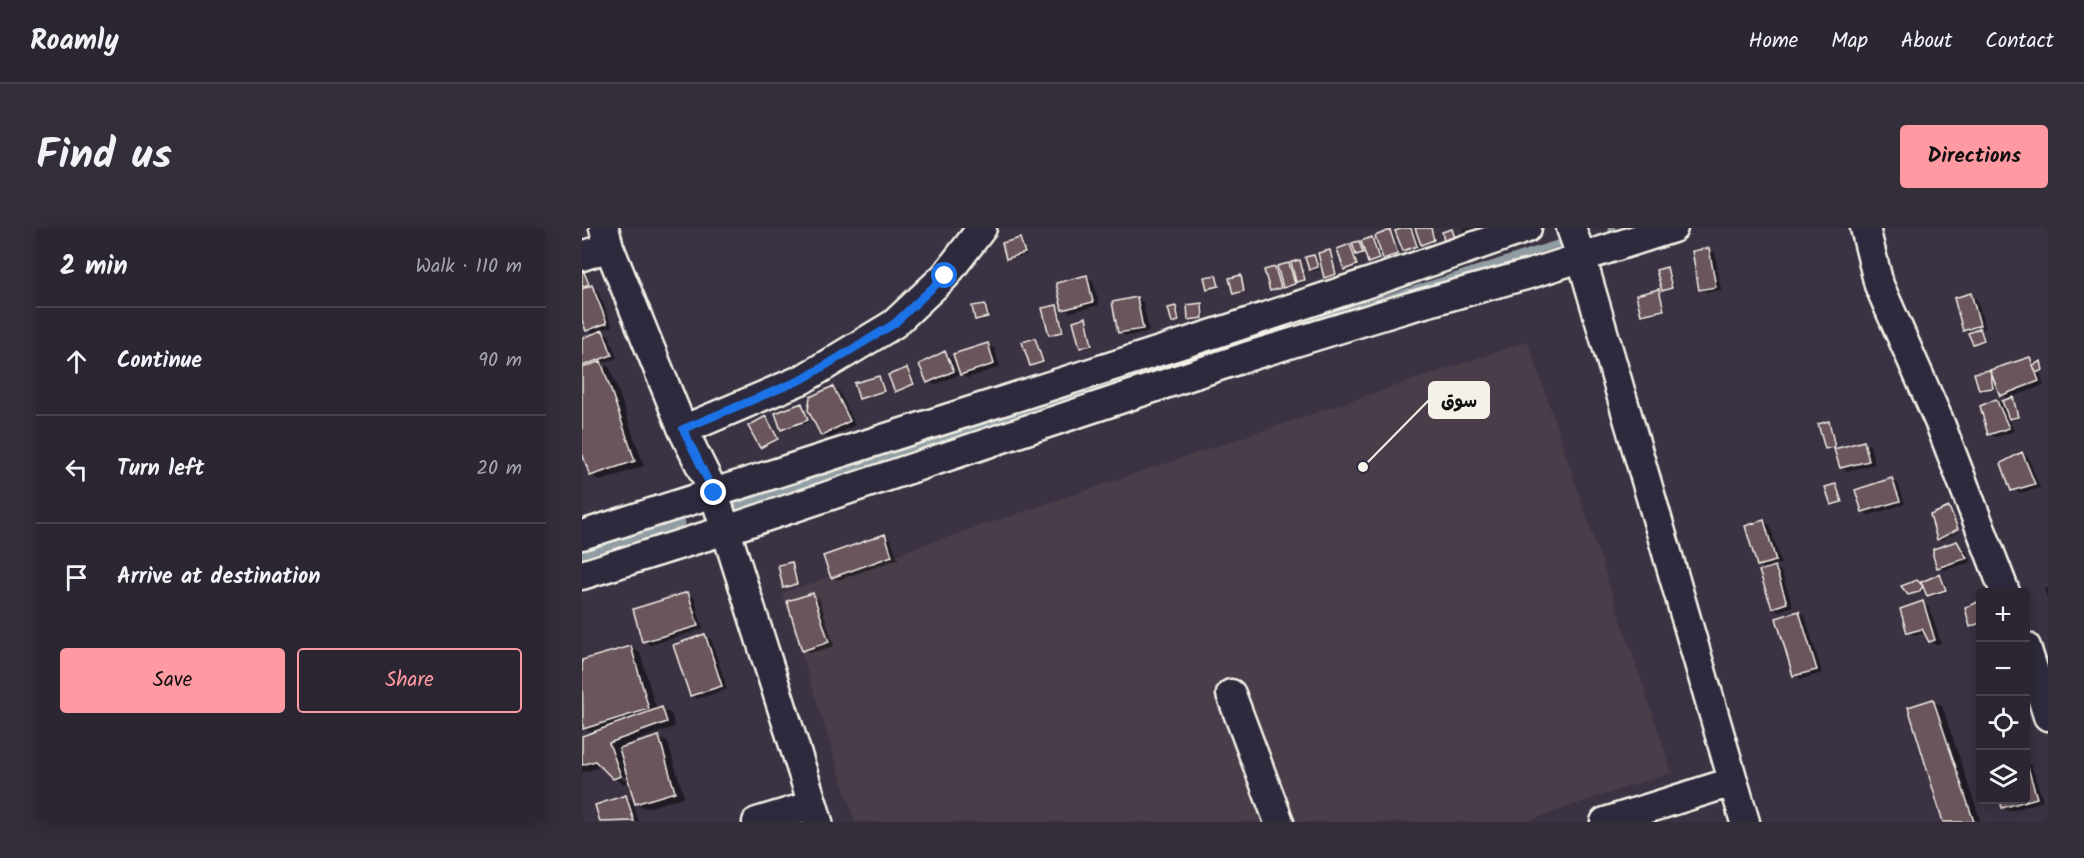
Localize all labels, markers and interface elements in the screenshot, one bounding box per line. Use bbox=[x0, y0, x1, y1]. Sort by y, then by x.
text: Roamly bbox=[30, 19, 119, 64]
text: Home bbox=[1749, 25, 1798, 58]
text: Map bbox=[1831, 25, 1868, 58]
text: About bbox=[1901, 25, 1952, 58]
text: Contact bbox=[1985, 25, 2054, 58]
text: Find us bbox=[36, 123, 172, 190]
button: Directions bbox=[1900, 125, 2048, 188]
text: 2 min bbox=[60, 246, 128, 288]
text: Walk · 110 m bbox=[415, 251, 522, 283]
route start bbox=[931, 262, 957, 288]
text: Continue bbox=[117, 344, 202, 379]
icon: ahead bbox=[60, 345, 93, 378]
text: 90 m bbox=[478, 345, 522, 377]
callout: سوق bbox=[1429, 382, 1489, 418]
text: سوق bbox=[1441, 388, 1477, 417]
text: Turn left bbox=[117, 452, 204, 487]
icon: left bbox=[60, 453, 93, 486]
text: 20 m bbox=[476, 453, 522, 485]
route end bbox=[700, 479, 726, 505]
text: Arrive at destination bbox=[117, 560, 320, 595]
icon: arrive bbox=[60, 561, 93, 594]
map controls bbox=[1976, 588, 2030, 804]
button: + bbox=[1976, 588, 2030, 642]
button: − bbox=[1976, 642, 2030, 696]
button: Save bbox=[60, 648, 285, 713]
button: Share bbox=[297, 648, 522, 713]
button: locate bbox=[1976, 696, 2030, 750]
button: layers bbox=[1976, 750, 2030, 804]

